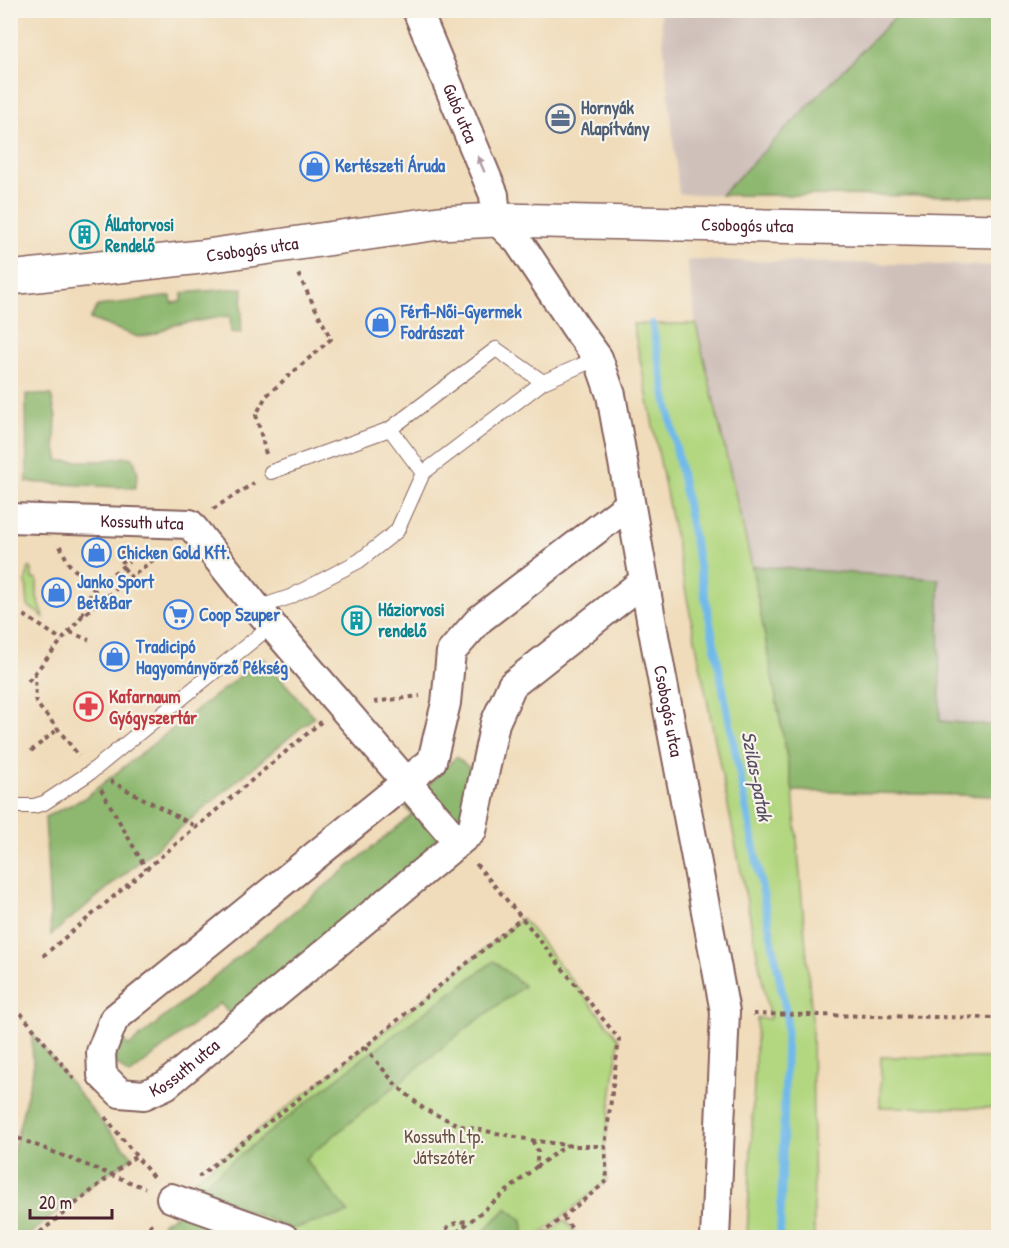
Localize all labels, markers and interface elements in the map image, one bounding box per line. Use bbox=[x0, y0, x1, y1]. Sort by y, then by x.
street label: Gubó utca bbox=[437, 80, 484, 147]
place label: Hornyák Alapítvány bbox=[581, 95, 650, 142]
office icon: Hornyák Alapítvány bbox=[544, 102, 576, 134]
shop icon: Kertészeti Áruda bbox=[298, 150, 330, 182]
place label: Kertészeti Áruda bbox=[335, 153, 446, 178]
one-way arrow bbox=[476, 155, 486, 173]
street label: Csobogós utca bbox=[701, 211, 794, 239]
place label: Állatorvosi Rendelő bbox=[105, 212, 174, 258]
building icon: Állatorvosi Rendelő bbox=[68, 219, 100, 251]
street label: Csobogós utca bbox=[205, 230, 300, 268]
place label: Férfi-Női-Gyermek Fodrászat bbox=[400, 299, 522, 345]
shop icon: Férfi-Női-Gyermek Fodrászat bbox=[364, 306, 396, 338]
street label: Kossuth utca bbox=[100, 508, 184, 536]
shop icon: Chicken Gold Kft. bbox=[80, 537, 112, 569]
place label: Chicken Gold Kft. bbox=[117, 540, 230, 565]
place label: Janko Sport Bet&Bar bbox=[77, 569, 155, 615]
shop icon: Janko Sport Bet&Bar bbox=[40, 576, 72, 608]
place label: Háziorvosi rendelő bbox=[378, 597, 445, 643]
supermarket icon: Coop Szuper bbox=[162, 599, 194, 631]
place label: Coop Szuper bbox=[199, 602, 280, 628]
building icon: Háziorvosi rendelő bbox=[341, 604, 373, 636]
place label: Tradicipó Hagyományörző Pékség bbox=[135, 634, 288, 681]
shop icon: Tradicipó Hagyományörző Pékség bbox=[99, 641, 131, 673]
street label: Csobogós utca bbox=[648, 663, 690, 759]
place label: Kafarnaum Gyógyszertár bbox=[109, 684, 197, 731]
pharmacy icon: Kafarnaum Gyógyszertár bbox=[72, 691, 104, 723]
water label: Szilas-patak bbox=[735, 729, 780, 825]
street label: Kossuth utca bbox=[145, 1033, 224, 1103]
park label: Kossuth Ltp. Játszótér bbox=[404, 1124, 484, 1170]
scale bar bbox=[30, 1182, 112, 1220]
text: 20 m bbox=[39, 1190, 72, 1215]

